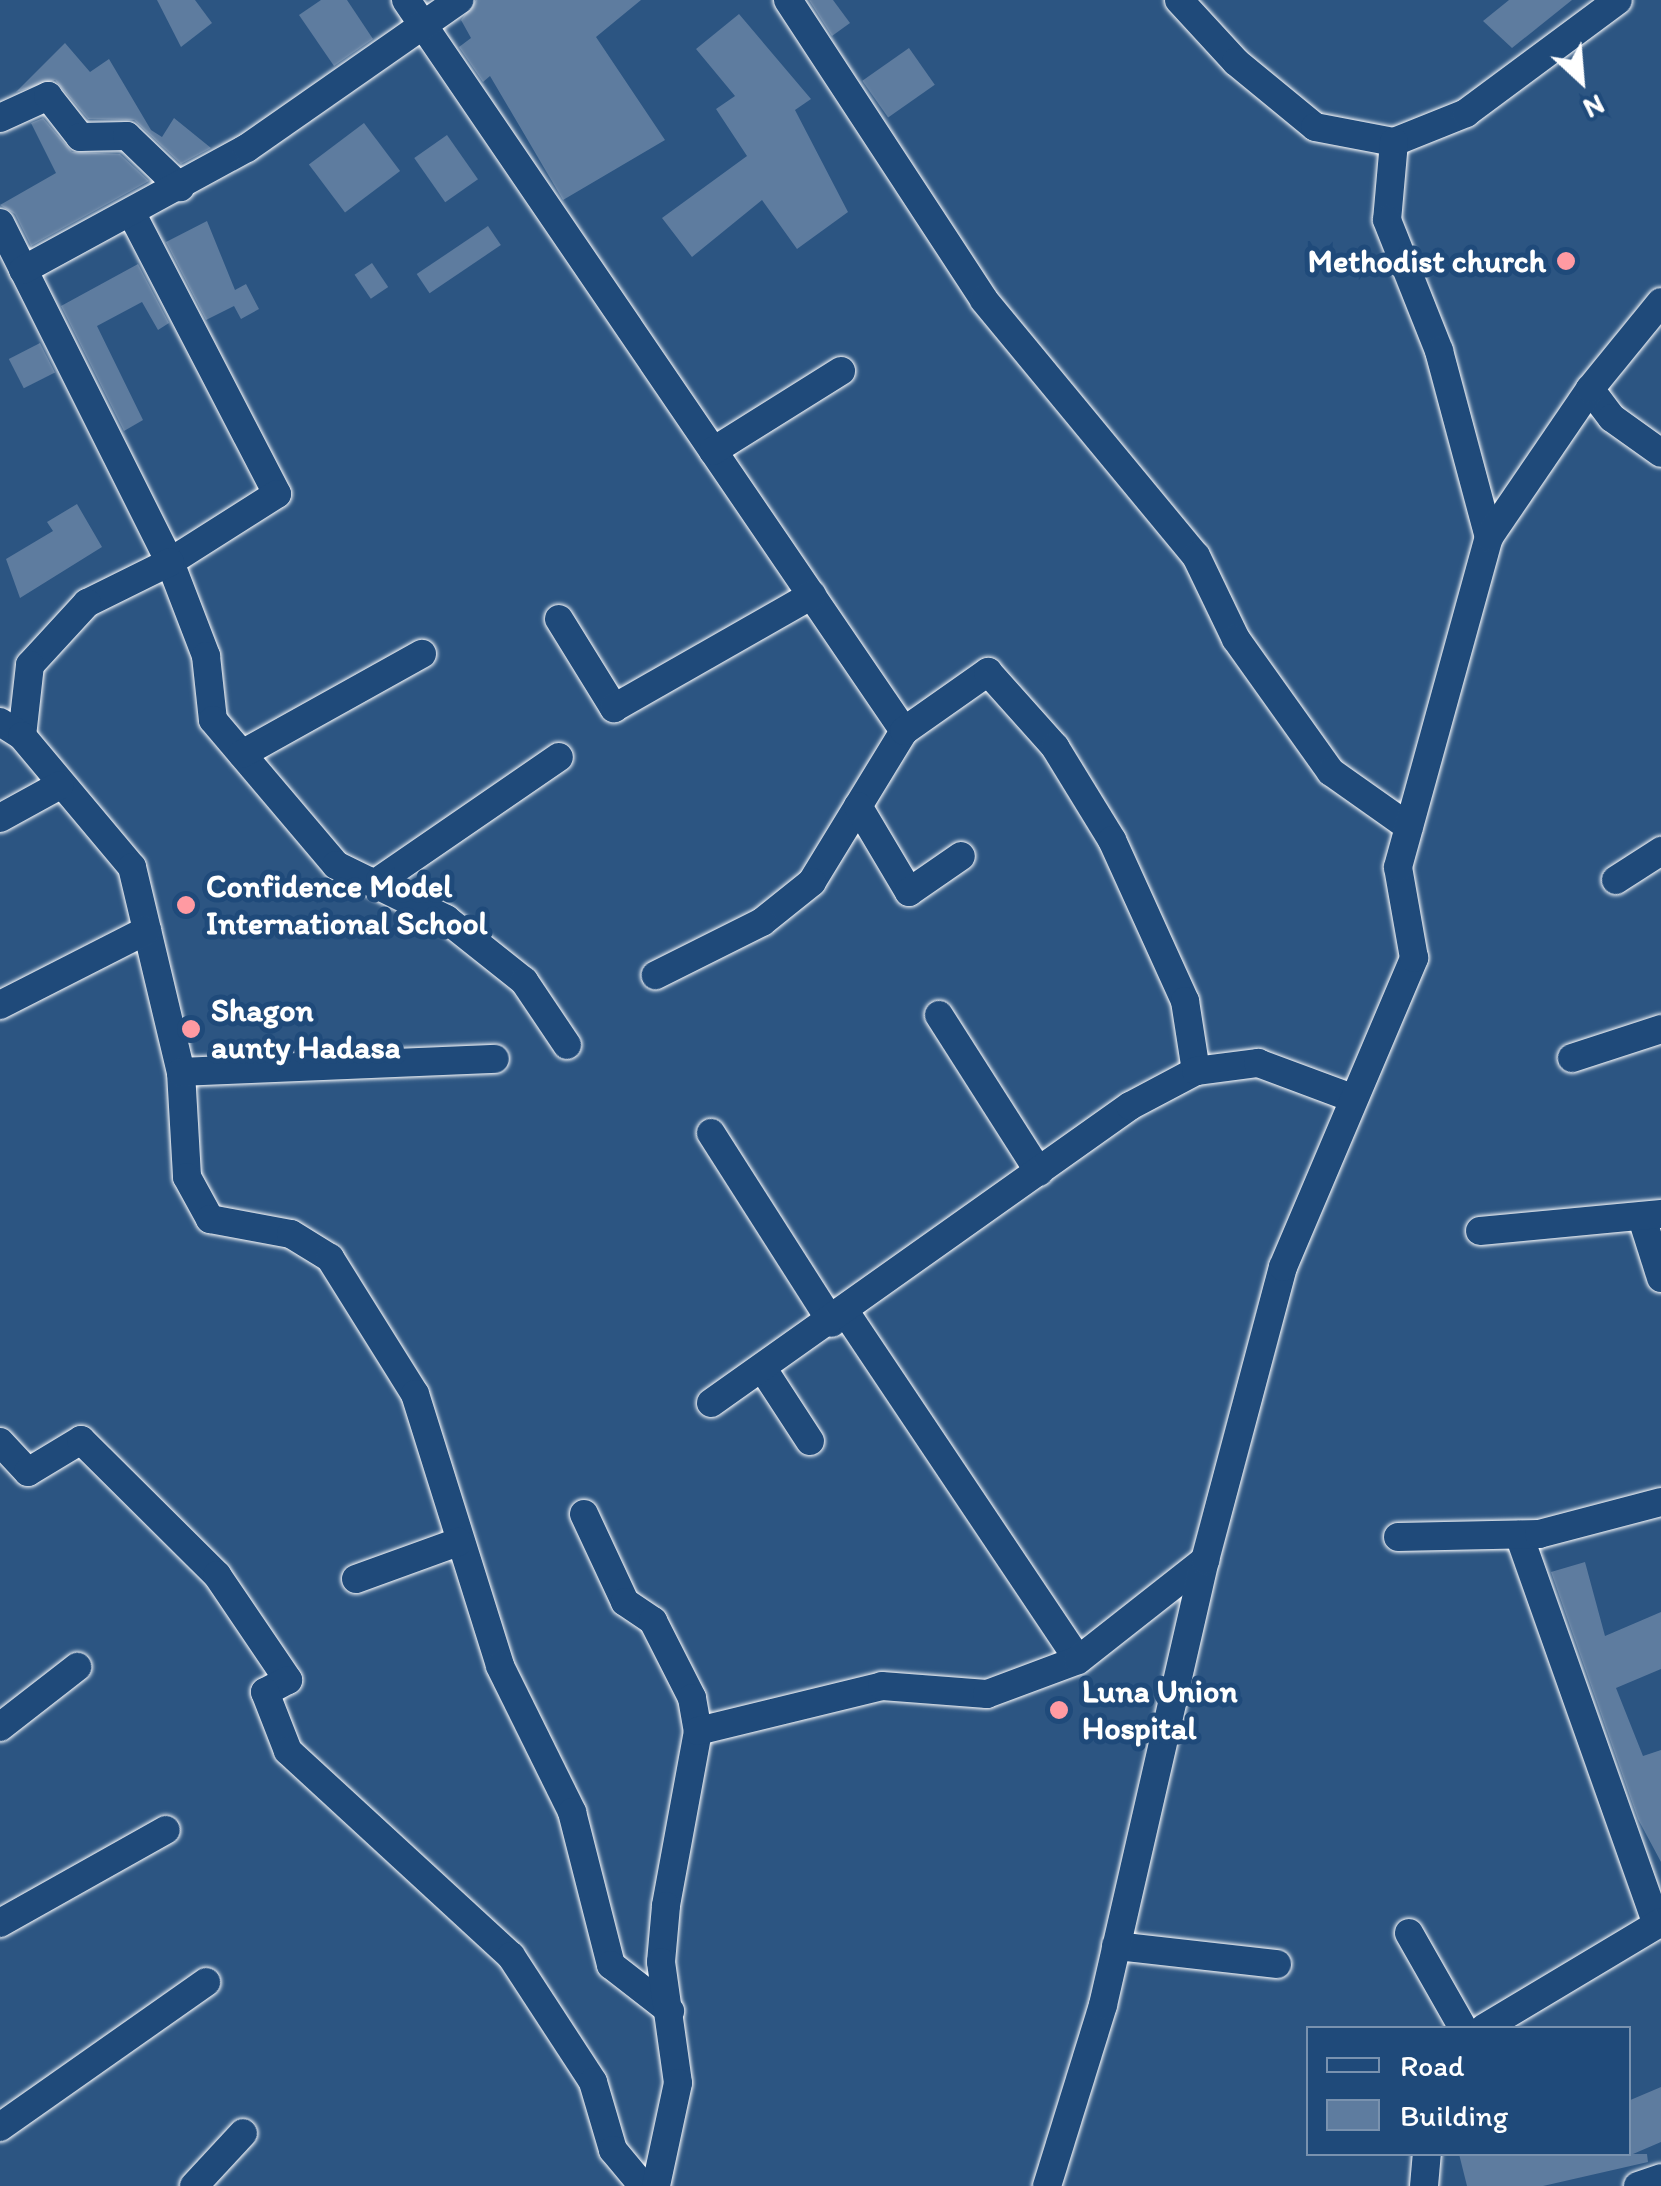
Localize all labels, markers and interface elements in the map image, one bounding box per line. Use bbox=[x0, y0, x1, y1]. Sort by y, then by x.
north arrow bbox=[1531, 30, 1631, 130]
text: N bbox=[1578, 88, 1610, 126]
place label: Methodist church bbox=[1309, 242, 1546, 280]
marker: Methodist church bbox=[1555, 250, 1577, 272]
place label: Confidence Model International School bbox=[206, 868, 487, 943]
marker: Confidence Model International School bbox=[175, 894, 197, 916]
place label: Shagon aunty Hadasa bbox=[211, 992, 401, 1067]
marker: Shagon aunty Hadasa bbox=[180, 1018, 202, 1040]
place label: Luna Union Hospital bbox=[1082, 1673, 1237, 1748]
marker: Luna Union Hospital bbox=[1046, 1697, 1072, 1723]
legend bbox=[1306, 2026, 1631, 2156]
text: Road bbox=[1400, 2047, 1465, 2084]
text: Building bbox=[1400, 2097, 1508, 2134]

